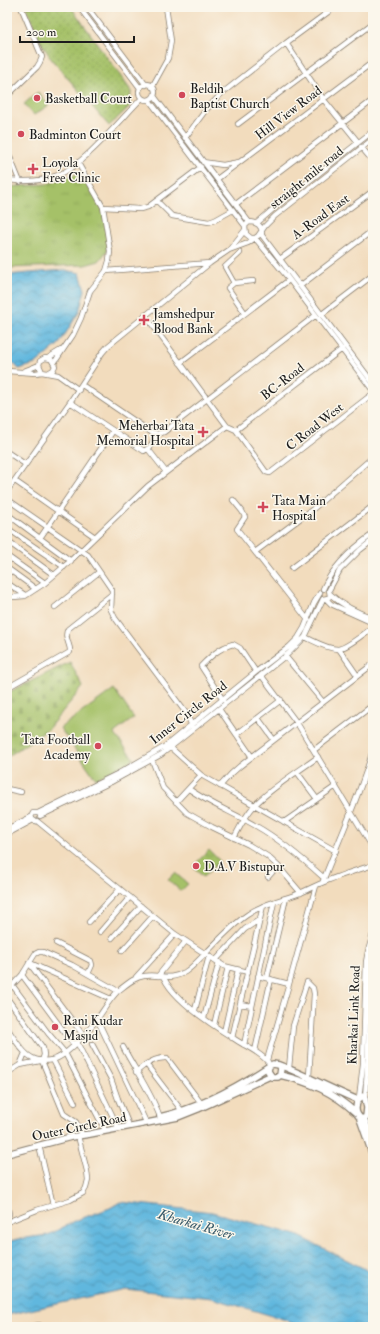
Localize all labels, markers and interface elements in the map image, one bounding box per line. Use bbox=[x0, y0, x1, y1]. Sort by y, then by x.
scale bar bbox=[20, 18, 134, 44]
text: 200 m bbox=[26, 25, 57, 40]
place label: Beldih Baptist Church bbox=[190, 81, 270, 113]
street label: Hill View Road bbox=[252, 82, 326, 143]
marker: Beldih Baptist Church bbox=[177, 90, 187, 100]
place label: Basketball Court bbox=[45, 91, 132, 107]
marker: Basketball Court bbox=[32, 93, 42, 103]
place label: Badminton Court bbox=[29, 127, 121, 143]
marker: Badminton Court bbox=[16, 129, 26, 139]
street label: straight mile road bbox=[267, 143, 347, 212]
place label: Loyola Free Clinic bbox=[42, 155, 100, 186]
marker: Loyola Free Clinic bbox=[27, 163, 39, 175]
street label: A-Road East bbox=[288, 191, 352, 244]
place label: Jamshedpur Blood Bank bbox=[152, 306, 215, 337]
marker: Jamshedpur Blood Bank bbox=[138, 314, 150, 326]
street label: BC-Road bbox=[258, 360, 308, 404]
street label: C Road West bbox=[283, 399, 346, 454]
place label: Meherbai Tata Memorial Hospital bbox=[96, 418, 195, 450]
marker: Meherbai Tata Memorial Hospital bbox=[197, 426, 209, 438]
place label: Tata Main Hospital bbox=[272, 493, 326, 525]
marker: Tata Main Hospital bbox=[257, 501, 269, 513]
street label: Inner Circle Road bbox=[147, 677, 231, 748]
place label: Tata Football Academy bbox=[21, 732, 91, 764]
marker: Tata Football Academy bbox=[93, 741, 103, 751]
place label: D.A.V Bistupur bbox=[204, 859, 284, 876]
marker: D.A.V Bistupur bbox=[191, 861, 201, 871]
street label: Kharkai Link Road bbox=[344, 964, 364, 1065]
place label: Rani Kudar Masjid bbox=[63, 1013, 123, 1044]
marker: Rani Kudar Masjid bbox=[50, 1022, 60, 1032]
street label: Outer Circle Road bbox=[31, 1109, 128, 1145]
water label: Kharkai River bbox=[155, 1205, 236, 1244]

